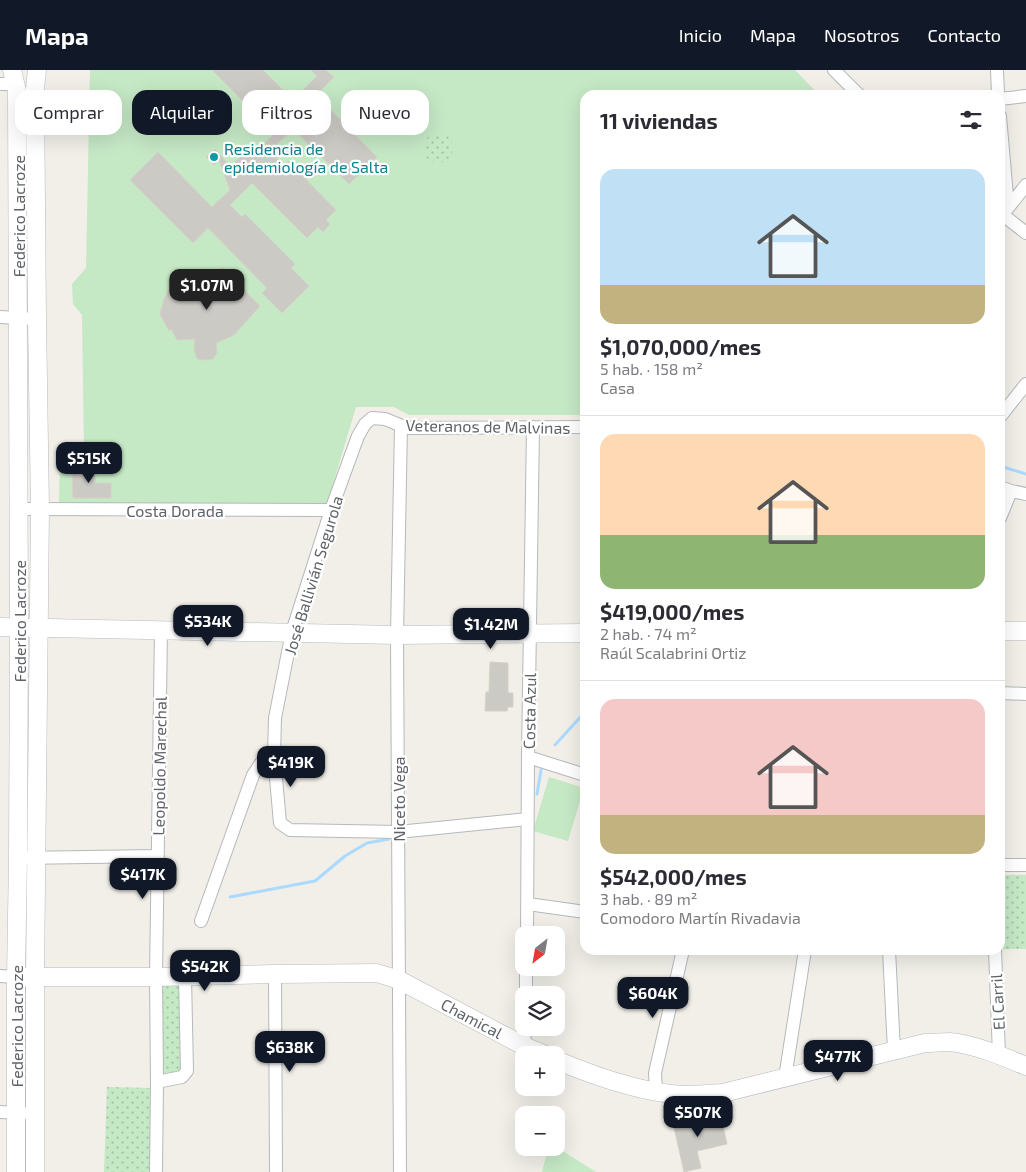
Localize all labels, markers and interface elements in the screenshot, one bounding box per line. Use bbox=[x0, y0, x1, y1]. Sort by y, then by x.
text: Mapa bbox=[25, 21, 89, 50]
text: Inicio bbox=[679, 24, 722, 46]
text: Mapa bbox=[750, 24, 796, 46]
text: Nosotros bbox=[824, 24, 899, 46]
text: Contacto bbox=[927, 24, 1001, 46]
chip: Comprar bbox=[15, 90, 122, 135]
chip: Alquilar bbox=[132, 90, 232, 135]
chip: Filtros bbox=[242, 90, 331, 135]
chip: Nuevo bbox=[341, 90, 429, 135]
icon: filters bbox=[957, 106, 985, 134]
text: 11 viviendas bbox=[600, 108, 718, 133]
place label: Residencia de epidemiología de Salta bbox=[224, 139, 388, 176]
marker: Residencia de epidemiología de Salta bbox=[208, 151, 220, 163]
street label: Federico Lacroze bbox=[9, 155, 28, 277]
icon: home bbox=[748, 201, 838, 291]
pin: $1.07M bbox=[166, 268, 248, 311]
text: $1.07M bbox=[180, 275, 234, 294]
text: $1,070,000/mes bbox=[600, 334, 761, 359]
text: 5 hab. · 158 m² bbox=[600, 359, 703, 378]
text: Casa bbox=[600, 378, 635, 397]
street label: Veteranos de Malvinas bbox=[405, 415, 571, 437]
pin: $515K bbox=[54, 442, 124, 484]
text: $515K bbox=[67, 448, 111, 467]
icon: home bbox=[748, 467, 838, 557]
street label: José Ballivián Segurola bbox=[280, 493, 346, 657]
street label: Costa Dorada bbox=[126, 501, 224, 520]
street label: Federico Lacroze bbox=[10, 560, 29, 682]
text: $419,000/mes bbox=[600, 599, 744, 624]
pin: $534K bbox=[173, 604, 243, 647]
pin: $1.42M bbox=[450, 608, 532, 650]
text: $534K bbox=[184, 611, 232, 630]
text: $1.42M bbox=[464, 614, 518, 633]
text: 2 hab. · 74 m² bbox=[600, 624, 697, 643]
text: Raúl Scalabrini Ortiz bbox=[600, 643, 747, 662]
street label: Costa Azul bbox=[519, 672, 539, 749]
street label: Leopoldo Marechal bbox=[148, 696, 170, 836]
icon: home bbox=[748, 732, 838, 822]
pin: $419K bbox=[256, 746, 326, 788]
text: $419K bbox=[268, 752, 314, 771]
street label: Niceto Vega bbox=[389, 756, 408, 842]
pin: $417K bbox=[108, 858, 178, 900]
text: $417K bbox=[121, 864, 165, 883]
text: $542,000/mes bbox=[600, 864, 747, 889]
text: 3 hab. · 89 m² bbox=[600, 889, 697, 908]
text: Comodoro Martín Rivadavia bbox=[600, 908, 801, 927]
north arrow bbox=[515, 926, 565, 976]
map controls bbox=[515, 926, 565, 1156]
pin: $542K bbox=[170, 950, 240, 992]
text: $542K bbox=[181, 956, 229, 975]
street label: Federico Lacroze bbox=[7, 965, 26, 1087]
street label: El Carril bbox=[986, 973, 1008, 1031]
pin: $604K bbox=[618, 976, 688, 1019]
text: $604K bbox=[628, 983, 678, 1002]
button: layers bbox=[515, 986, 565, 1036]
street label: Chamical bbox=[438, 994, 506, 1042]
pin: $638K bbox=[255, 1030, 325, 1073]
text: $638K bbox=[266, 1037, 314, 1056]
pin: $477K bbox=[803, 1040, 873, 1082]
button: + bbox=[515, 1046, 565, 1096]
text: $477K bbox=[815, 1046, 861, 1065]
pin: $507K bbox=[663, 1096, 733, 1138]
text: $507K bbox=[675, 1102, 721, 1121]
button: − bbox=[515, 1106, 565, 1156]

